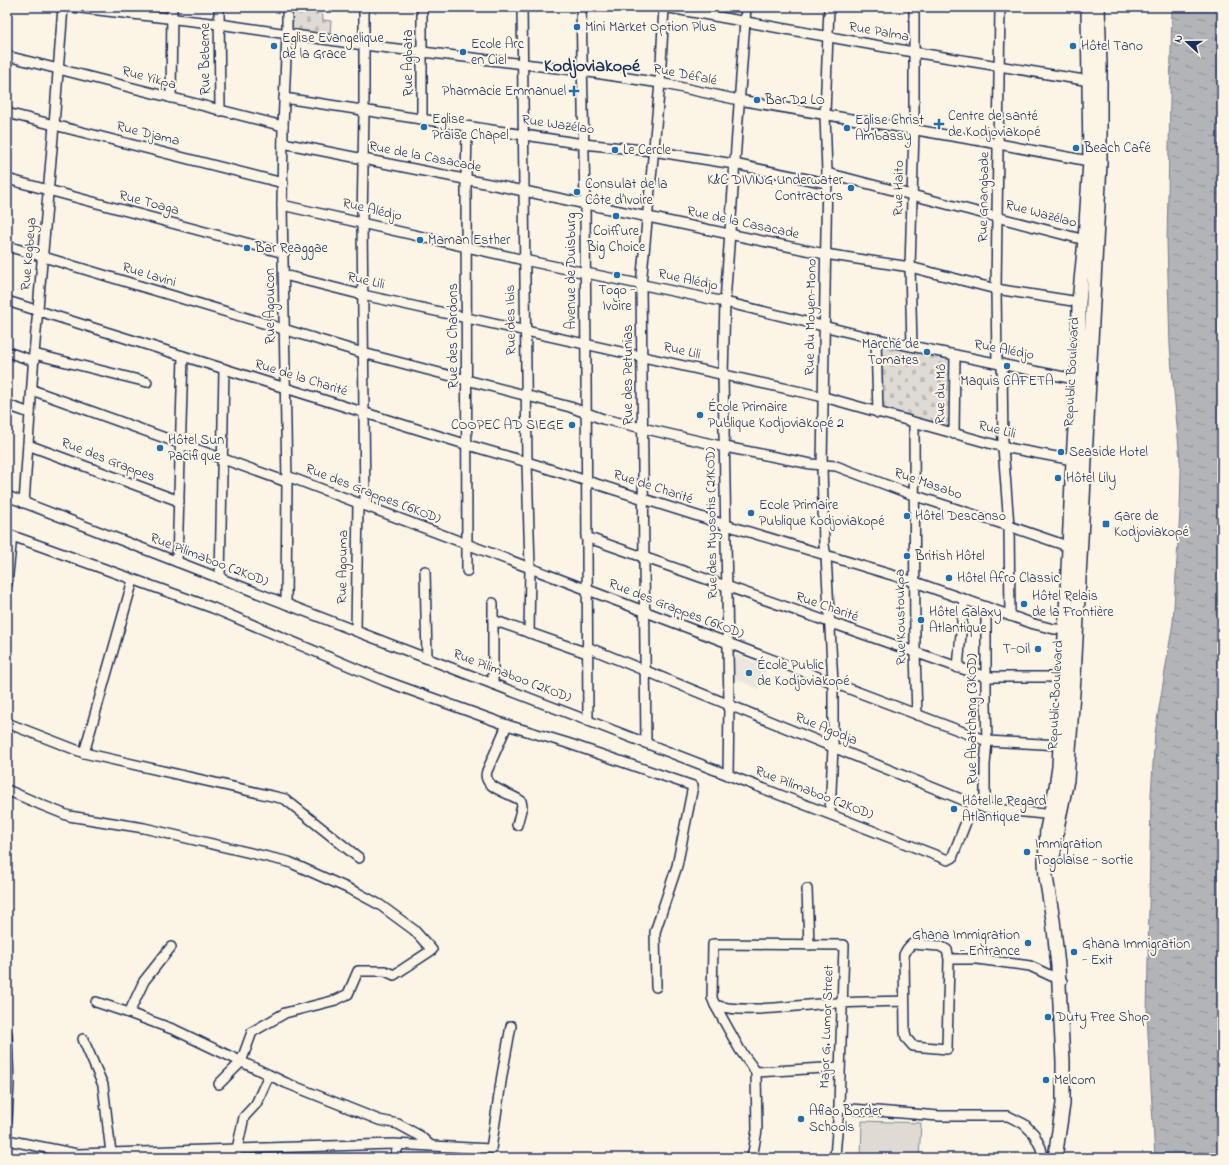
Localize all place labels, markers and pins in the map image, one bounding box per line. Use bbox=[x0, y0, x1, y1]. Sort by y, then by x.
place label: Mini Market Option Plus bbox=[585, 17, 716, 38]
marker: Mini Market Option Plus bbox=[572, 22, 582, 32]
place label: Eglise Evangelique de la Grace bbox=[282, 28, 385, 65]
place label: Ecole Arc en Ciel bbox=[471, 34, 525, 71]
place label: Hôtel Tano bbox=[1081, 36, 1143, 57]
marker: Eglise Evangelique de la Grace bbox=[269, 41, 279, 51]
marker: Hôtel Tano bbox=[1068, 41, 1078, 51]
marker: Ecole Arc en Ciel bbox=[458, 47, 468, 57]
place label: Pharmacie Emmanuel bbox=[442, 81, 566, 102]
marker: Pharmacie Emmanuel bbox=[569, 86, 579, 96]
place label: Bar D2 LO bbox=[764, 90, 825, 111]
marker: Bar D2 LO bbox=[752, 95, 762, 105]
place label: Centre de santé de Kodjoviakopé bbox=[948, 106, 1041, 143]
place label: Eglise Praise Chapel bbox=[432, 109, 509, 146]
place label: Eglise Christ Ambassy bbox=[855, 110, 924, 148]
marker: Centre de santé de Kodjoviakopé bbox=[933, 118, 945, 130]
marker: Eglise Praise Chapel bbox=[419, 122, 429, 132]
marker: Eglise Christ Ambassy bbox=[842, 123, 852, 133]
place label: Beach Café bbox=[1083, 138, 1152, 159]
place label: Le Cercle bbox=[623, 140, 672, 161]
marker: Beach Café bbox=[1071, 143, 1081, 153]
marker: Le Cercle bbox=[610, 145, 620, 155]
place label: K&C DIVING Underwater Contractors bbox=[707, 170, 844, 207]
place label: Consulat de la Côte d’Ivoire bbox=[585, 174, 668, 211]
marker: K&C DIVING Underwater Contractors bbox=[846, 183, 856, 193]
marker: Consulat de la Côte d’Ivoire bbox=[572, 187, 582, 197]
marker: Coiffure Big Choice bbox=[611, 211, 621, 221]
place label: Coiffure Big Choice bbox=[586, 221, 646, 259]
place label: Maman Esther bbox=[428, 230, 511, 251]
marker: Maman Esther bbox=[415, 235, 425, 245]
place label: Bar Reaggae bbox=[254, 238, 329, 260]
marker: Bar Reaggae bbox=[242, 243, 252, 253]
marker: Togo - Ivoire bbox=[612, 270, 622, 280]
place label: Togo - Ivoire bbox=[598, 280, 636, 317]
place label: Marché de Tomates bbox=[862, 334, 920, 371]
marker: Marché de Tomates bbox=[922, 347, 932, 357]
marker: Maquis CAFETA bbox=[1002, 361, 1012, 371]
place label: Maquis CAFETA bbox=[960, 371, 1054, 392]
place label: École Primaire Publique Kodjoviakopé 2 bbox=[708, 397, 844, 434]
marker: École Primaire Publique Kodjoviakopé 2 bbox=[695, 410, 705, 420]
place label: COOPEC AD SIEGE bbox=[451, 415, 564, 436]
marker: COOPEC AD SIEGE bbox=[567, 420, 577, 430]
place label: Hôtel Sun Pacifique bbox=[168, 430, 224, 467]
place label: Seaside Hotel bbox=[1069, 442, 1148, 463]
marker: Hôtel Sun Pacifique bbox=[155, 443, 165, 453]
marker: Seaside Hotel bbox=[1056, 447, 1066, 457]
place label: Hôtel Lily bbox=[1066, 468, 1116, 490]
marker: Hôtel Lily bbox=[1053, 473, 1063, 483]
place label: Ecole Primaire Publique Kodjoviakopé bbox=[759, 495, 885, 532]
place label: Hôtel Descanso bbox=[915, 506, 1006, 527]
place label: Gare de Kodjoviakopé bbox=[1114, 506, 1190, 543]
marker: Ecole Primaire Publique Kodjoviakopé bbox=[746, 508, 756, 518]
marker: Hôtel Descanso bbox=[902, 511, 912, 521]
marker: Gare de Kodjoviakopé bbox=[1101, 519, 1111, 529]
place label: British Hôtel bbox=[914, 546, 985, 567]
marker: British Hôtel bbox=[902, 551, 912, 561]
place label: Hôtel Afro Classic bbox=[957, 568, 1060, 589]
marker: Hôtel Afro Classic bbox=[944, 573, 954, 583]
place label: Hôtel Relais de la Frontière bbox=[1032, 586, 1114, 623]
marker: Hôtel Relais de la Frontière bbox=[1019, 599, 1029, 609]
place label: Hôtel Galaxy Atlantique bbox=[929, 602, 1002, 639]
marker: Hôtel Galaxy Atlantique bbox=[916, 615, 926, 625]
place label: T-Oil bbox=[1003, 639, 1030, 660]
marker: T-Oil bbox=[1033, 644, 1043, 654]
place label: École Public de Kodjoviakopé bbox=[757, 655, 850, 692]
marker: École Public de Kodjoviakopé bbox=[744, 668, 754, 678]
place label: Hôtel le Regard Atlantique bbox=[962, 791, 1047, 828]
marker: Hôtel le Regard Atlantique bbox=[949, 804, 959, 814]
place label: Immigration Togolaise - sortie bbox=[1035, 834, 1134, 872]
marker: Immigration Togolaise - sortie bbox=[1022, 847, 1032, 857]
place label: Ghana Immigration - Entrance bbox=[912, 925, 1021, 962]
place label: Ghana Immigration - Exit bbox=[1082, 934, 1190, 971]
marker: Ghana Immigration - Entrance bbox=[1023, 938, 1033, 948]
marker: Ghana Immigration - Exit bbox=[1069, 947, 1079, 957]
place label: Duty Free Shop bbox=[1055, 1007, 1149, 1029]
marker: Duty Free Shop bbox=[1043, 1012, 1053, 1022]
place label: Melcom bbox=[1054, 1070, 1096, 1091]
marker: Melcom bbox=[1041, 1075, 1051, 1085]
place label: Aflao Border Schools bbox=[809, 1101, 883, 1138]
marker: Aflao Border Schools bbox=[796, 1114, 806, 1124]

